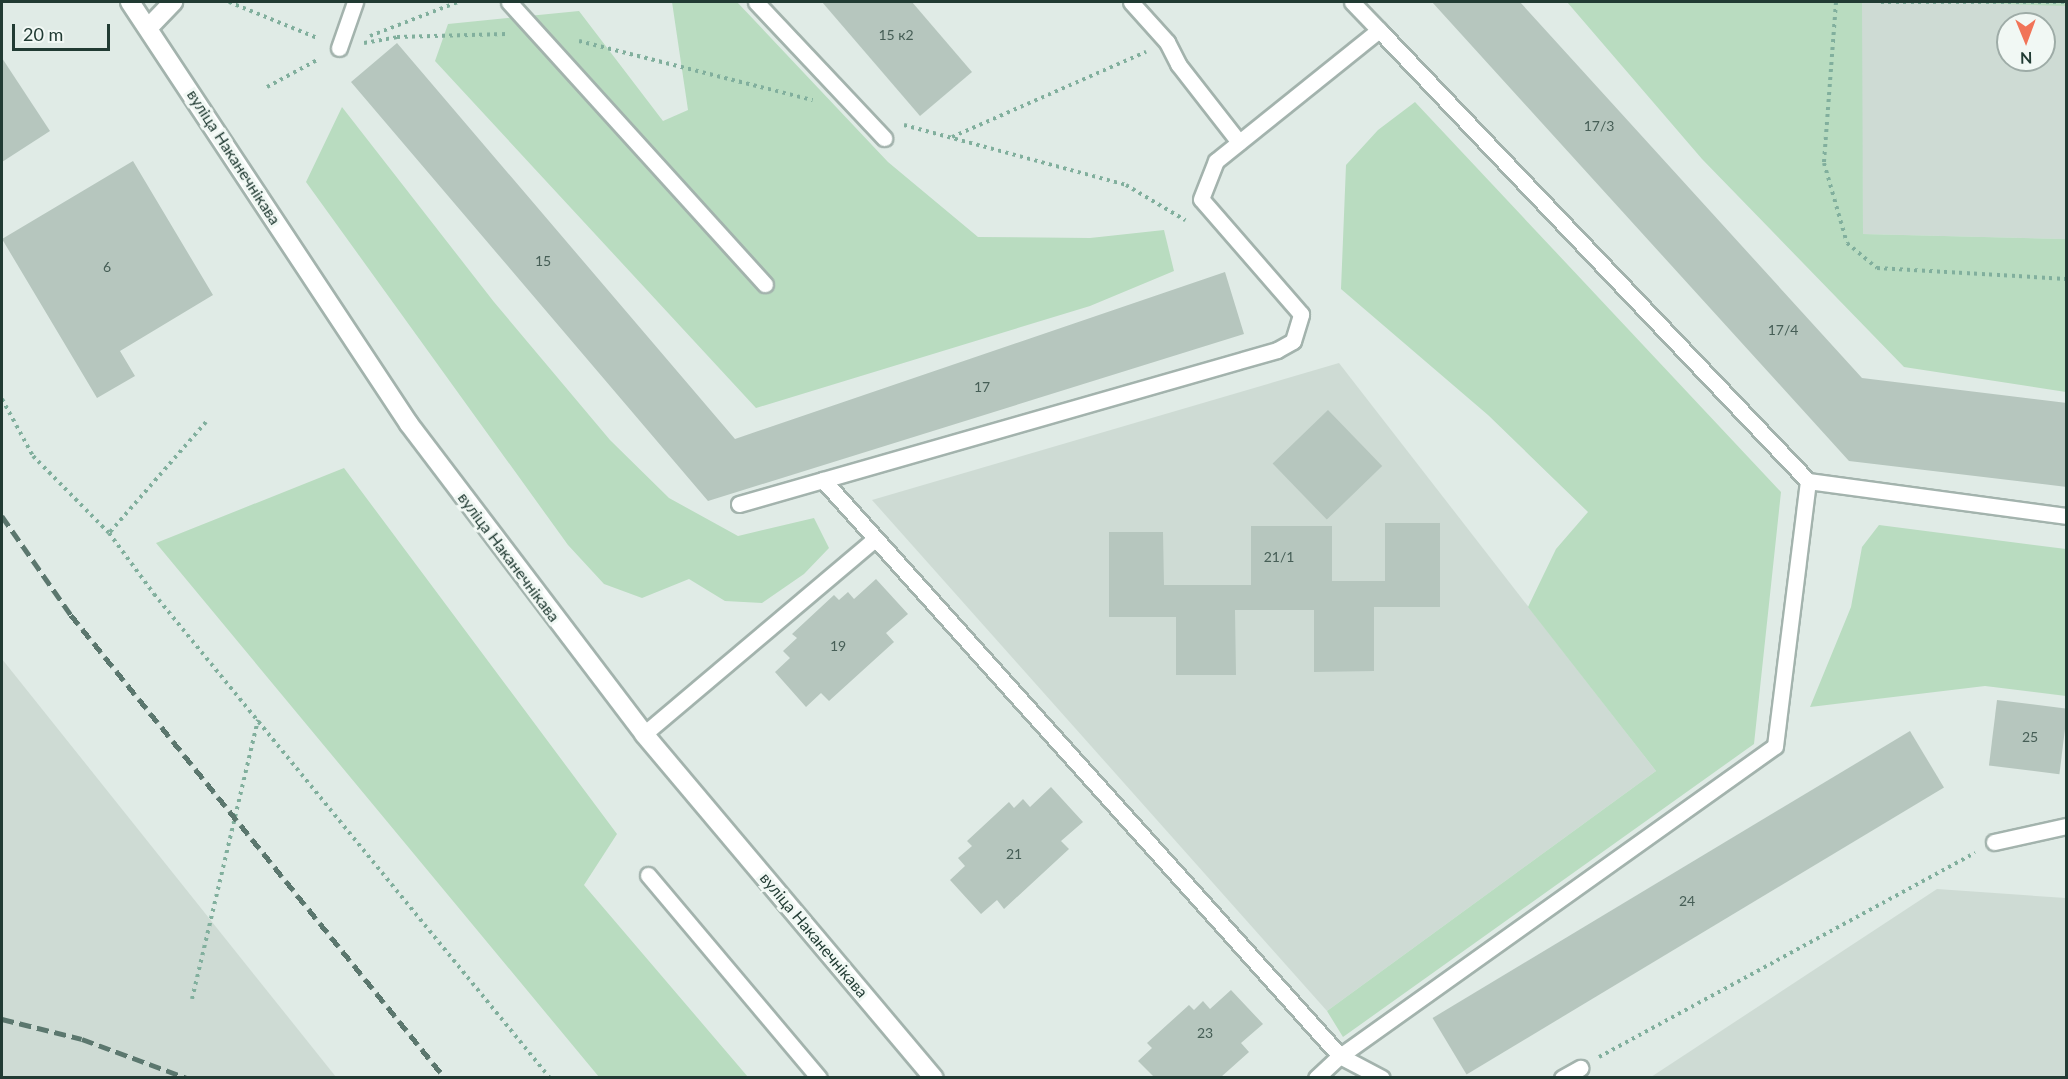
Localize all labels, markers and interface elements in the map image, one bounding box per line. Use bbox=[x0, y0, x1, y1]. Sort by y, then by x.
scale bar bbox=[15, 12, 112, 50]
north arrow bbox=[1996, 12, 2056, 72]
text: 20 m bbox=[23, 23, 63, 45]
house number: 15 к2 bbox=[878, 27, 914, 43]
text: N bbox=[2020, 49, 2033, 68]
street label: вуліца Наканечнікава bbox=[183, 86, 285, 228]
house number: 17/3 bbox=[1584, 118, 1614, 134]
house number: 15 bbox=[535, 253, 551, 269]
house number: 6 bbox=[103, 259, 111, 275]
house number: 17/4 bbox=[1768, 322, 1798, 338]
house number: 17 bbox=[974, 379, 990, 395]
street label: вуліца Наканечнікава bbox=[454, 489, 564, 625]
house number: 21/1 bbox=[1264, 549, 1294, 565]
house number: 19 bbox=[830, 638, 846, 654]
house number: 25 bbox=[2022, 729, 2038, 745]
house number: 21 bbox=[1006, 846, 1022, 862]
street label: вуліца Наканечнікава bbox=[756, 869, 872, 1001]
house number: 24 bbox=[1679, 893, 1695, 909]
house number: 23 bbox=[1197, 1025, 1213, 1041]

